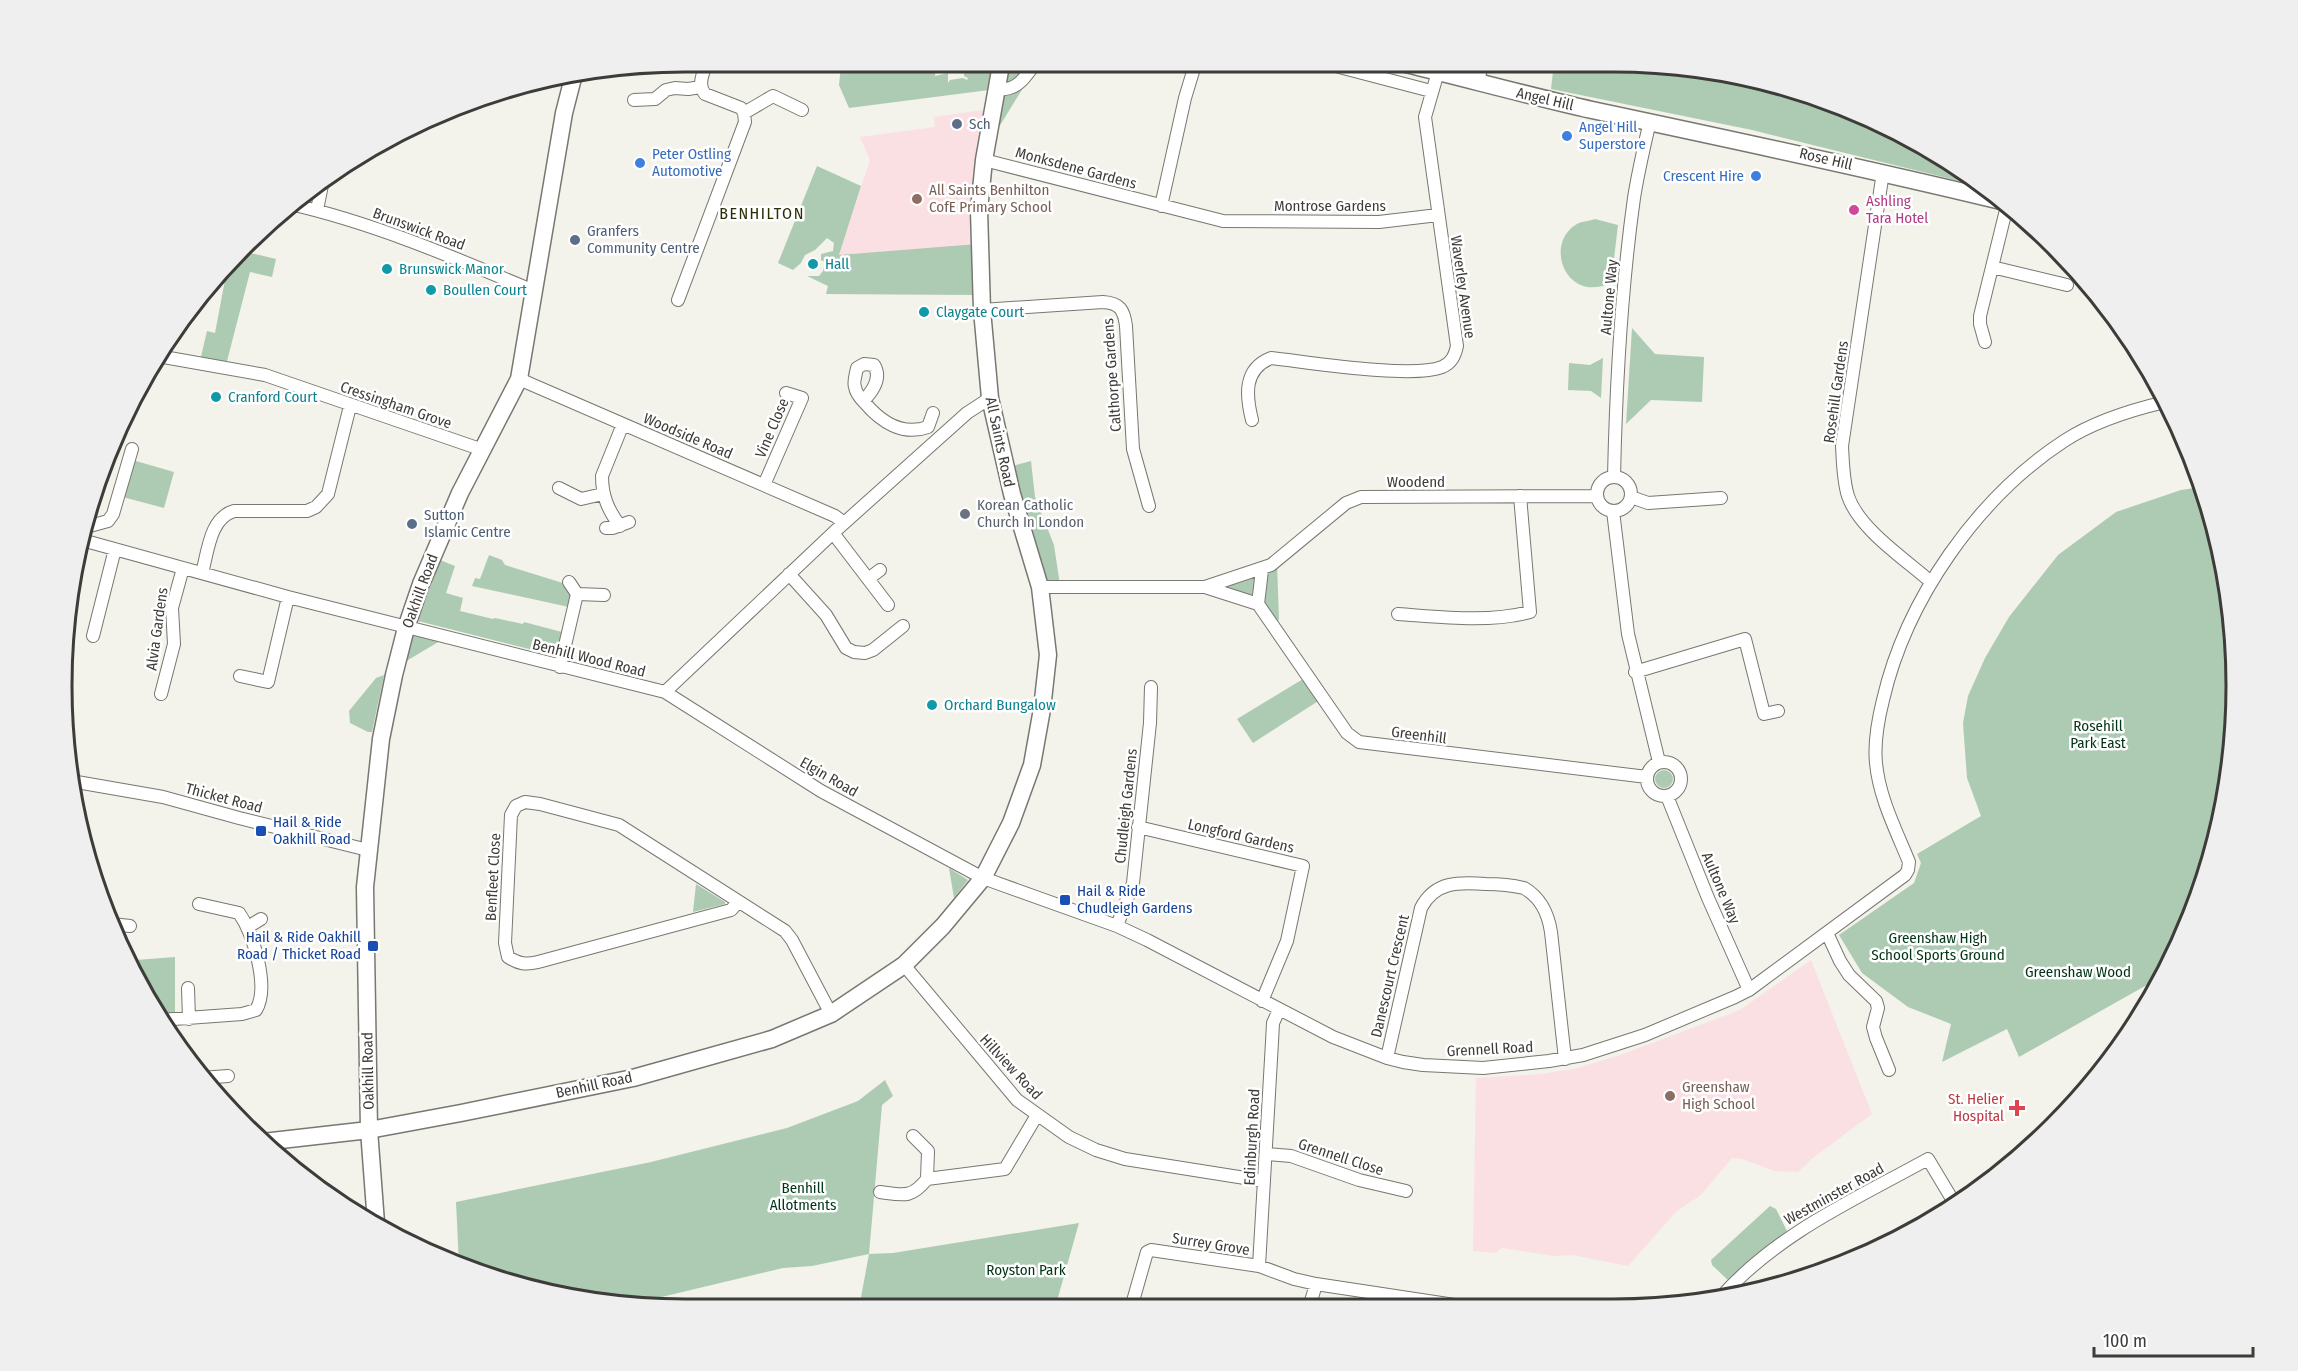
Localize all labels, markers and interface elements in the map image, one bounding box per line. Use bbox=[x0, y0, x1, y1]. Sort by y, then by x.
street label: Angel Hill bbox=[1515, 84, 1575, 114]
place label: Sch bbox=[969, 115, 991, 133]
marker: Sch bbox=[950, 117, 964, 131]
place label: Angel Hill Superstore bbox=[1579, 118, 1646, 153]
marker: Angel Hill Superstore bbox=[1560, 129, 1574, 143]
street label: Monksdene Gardens bbox=[1013, 143, 1139, 193]
street label: Rose Hill bbox=[1798, 144, 1854, 174]
place label: Peter Ostling Automotive bbox=[652, 145, 731, 180]
marker: Peter Ostling Automotive bbox=[633, 156, 647, 170]
place label: Crescent Hire bbox=[1663, 167, 1744, 185]
marker: Crescent Hire bbox=[1749, 169, 1763, 183]
place label: All Saints Benhilton CofE Primary School bbox=[929, 181, 1052, 216]
marker: All Saints Benhilton CofE Primary School bbox=[910, 192, 924, 206]
place label: Ashling Tara Hotel bbox=[1866, 192, 1928, 227]
street label: Montrose Gardens bbox=[1274, 197, 1386, 215]
marker: Ashling Tara Hotel bbox=[1847, 203, 1861, 217]
street label: Brunswick Road bbox=[370, 204, 468, 254]
district label: BENHILTON bbox=[719, 204, 805, 223]
place label: Granfers Community Centre bbox=[587, 222, 700, 257]
marker: Granfers Community Centre bbox=[568, 233, 582, 247]
street label: Waverley Avenue bbox=[1447, 234, 1479, 340]
place label: Hall bbox=[825, 255, 849, 273]
marker: Hall bbox=[806, 257, 820, 271]
street label: Aultone Way bbox=[1597, 258, 1621, 335]
place label: Brunswick Manor bbox=[399, 260, 505, 278]
marker: Brunswick Manor bbox=[380, 262, 394, 276]
place label: Boullen Court bbox=[443, 281, 527, 299]
marker: Boullen Court bbox=[424, 283, 438, 297]
place label: Claygate Court bbox=[936, 303, 1024, 321]
marker: Claygate Court bbox=[917, 305, 931, 319]
street label: Calthorpe Gardens bbox=[1099, 318, 1125, 432]
street label: Rosehill Gardens bbox=[1820, 340, 1852, 444]
street label: Cressingham Grove bbox=[338, 378, 454, 432]
place label: Cranford Court bbox=[228, 388, 317, 406]
marker: Cranford Court bbox=[209, 390, 223, 404]
street label: Vine Close bbox=[751, 395, 793, 461]
street label: All Saints Road bbox=[982, 395, 1018, 489]
street label: Woodside Road bbox=[641, 409, 735, 463]
street label: Woodend bbox=[1387, 473, 1445, 491]
place label: Korean Catholic Church In London bbox=[977, 496, 1084, 531]
place label: Sutton Islamic Centre bbox=[424, 506, 511, 541]
marker: Korean Catholic Church In London bbox=[958, 507, 972, 521]
marker: Sutton Islamic Centre bbox=[405, 517, 419, 531]
street label: Oakhill Road bbox=[398, 551, 442, 631]
street label: Alvia Gardens bbox=[142, 586, 172, 672]
street label: Benhill Wood Road bbox=[530, 635, 648, 681]
place label: Orchard Bungalow bbox=[944, 696, 1056, 714]
marker: Orchard Bungalow bbox=[925, 698, 939, 712]
park label: Rosehill Park East bbox=[2070, 717, 2126, 752]
street label: Greenhill bbox=[1390, 723, 1448, 747]
street label: Chudleigh Gardens bbox=[1111, 748, 1141, 864]
street label: Elgin Road bbox=[797, 753, 861, 801]
street label: Thicket Road bbox=[184, 779, 264, 817]
place label: Hail & Ride Oakhill Road bbox=[273, 813, 351, 848]
street label: Longford Gardens bbox=[1186, 815, 1296, 857]
marker: Hail & Ride Oakhill Road bbox=[254, 824, 268, 838]
street label: Benfleet Close bbox=[482, 833, 504, 921]
street label: Aultone Way bbox=[1698, 850, 1744, 927]
place label: Hail & Ride Chudleigh Gardens bbox=[1077, 882, 1192, 917]
marker: Hail & Ride Chudleigh Gardens bbox=[1058, 893, 1072, 907]
street label: Danescourt Crescent bbox=[1367, 913, 1413, 1039]
place label: Hail & Ride Oakhill Road / Thicket Road bbox=[237, 928, 361, 963]
park label: Greenshaw High School Sports Ground bbox=[1871, 929, 2005, 964]
marker: Hail & Ride Oakhill Road / Thicket Road bbox=[366, 939, 380, 953]
park label: Greenshaw Wood bbox=[2025, 963, 2131, 981]
street label: Hillview Road bbox=[976, 1031, 1046, 1103]
street label: Oakhill Road bbox=[358, 1032, 378, 1110]
street label: Grennell Road bbox=[1446, 1038, 1534, 1060]
street label: Benhill Road bbox=[554, 1068, 634, 1102]
place label: Greenshaw High School bbox=[1682, 1078, 1755, 1113]
street label: Edinburgh Road bbox=[1240, 1088, 1264, 1186]
marker: Greenshaw High School bbox=[1663, 1089, 1677, 1103]
place label: St. Helier Hospital bbox=[1948, 1090, 2005, 1125]
marker: St. Helier Hospital bbox=[2008, 1099, 2026, 1117]
street label: Grennell Close bbox=[1296, 1135, 1386, 1179]
street label: Westminster Road bbox=[1781, 1159, 1887, 1229]
park label: Benhill Allotments bbox=[770, 1179, 836, 1214]
street label: Surrey Grove bbox=[1171, 1229, 1251, 1259]
park label: Royston Park bbox=[986, 1261, 1066, 1279]
scale bar bbox=[2094, 1320, 2253, 1358]
text: 100 m bbox=[2103, 1330, 2147, 1352]

